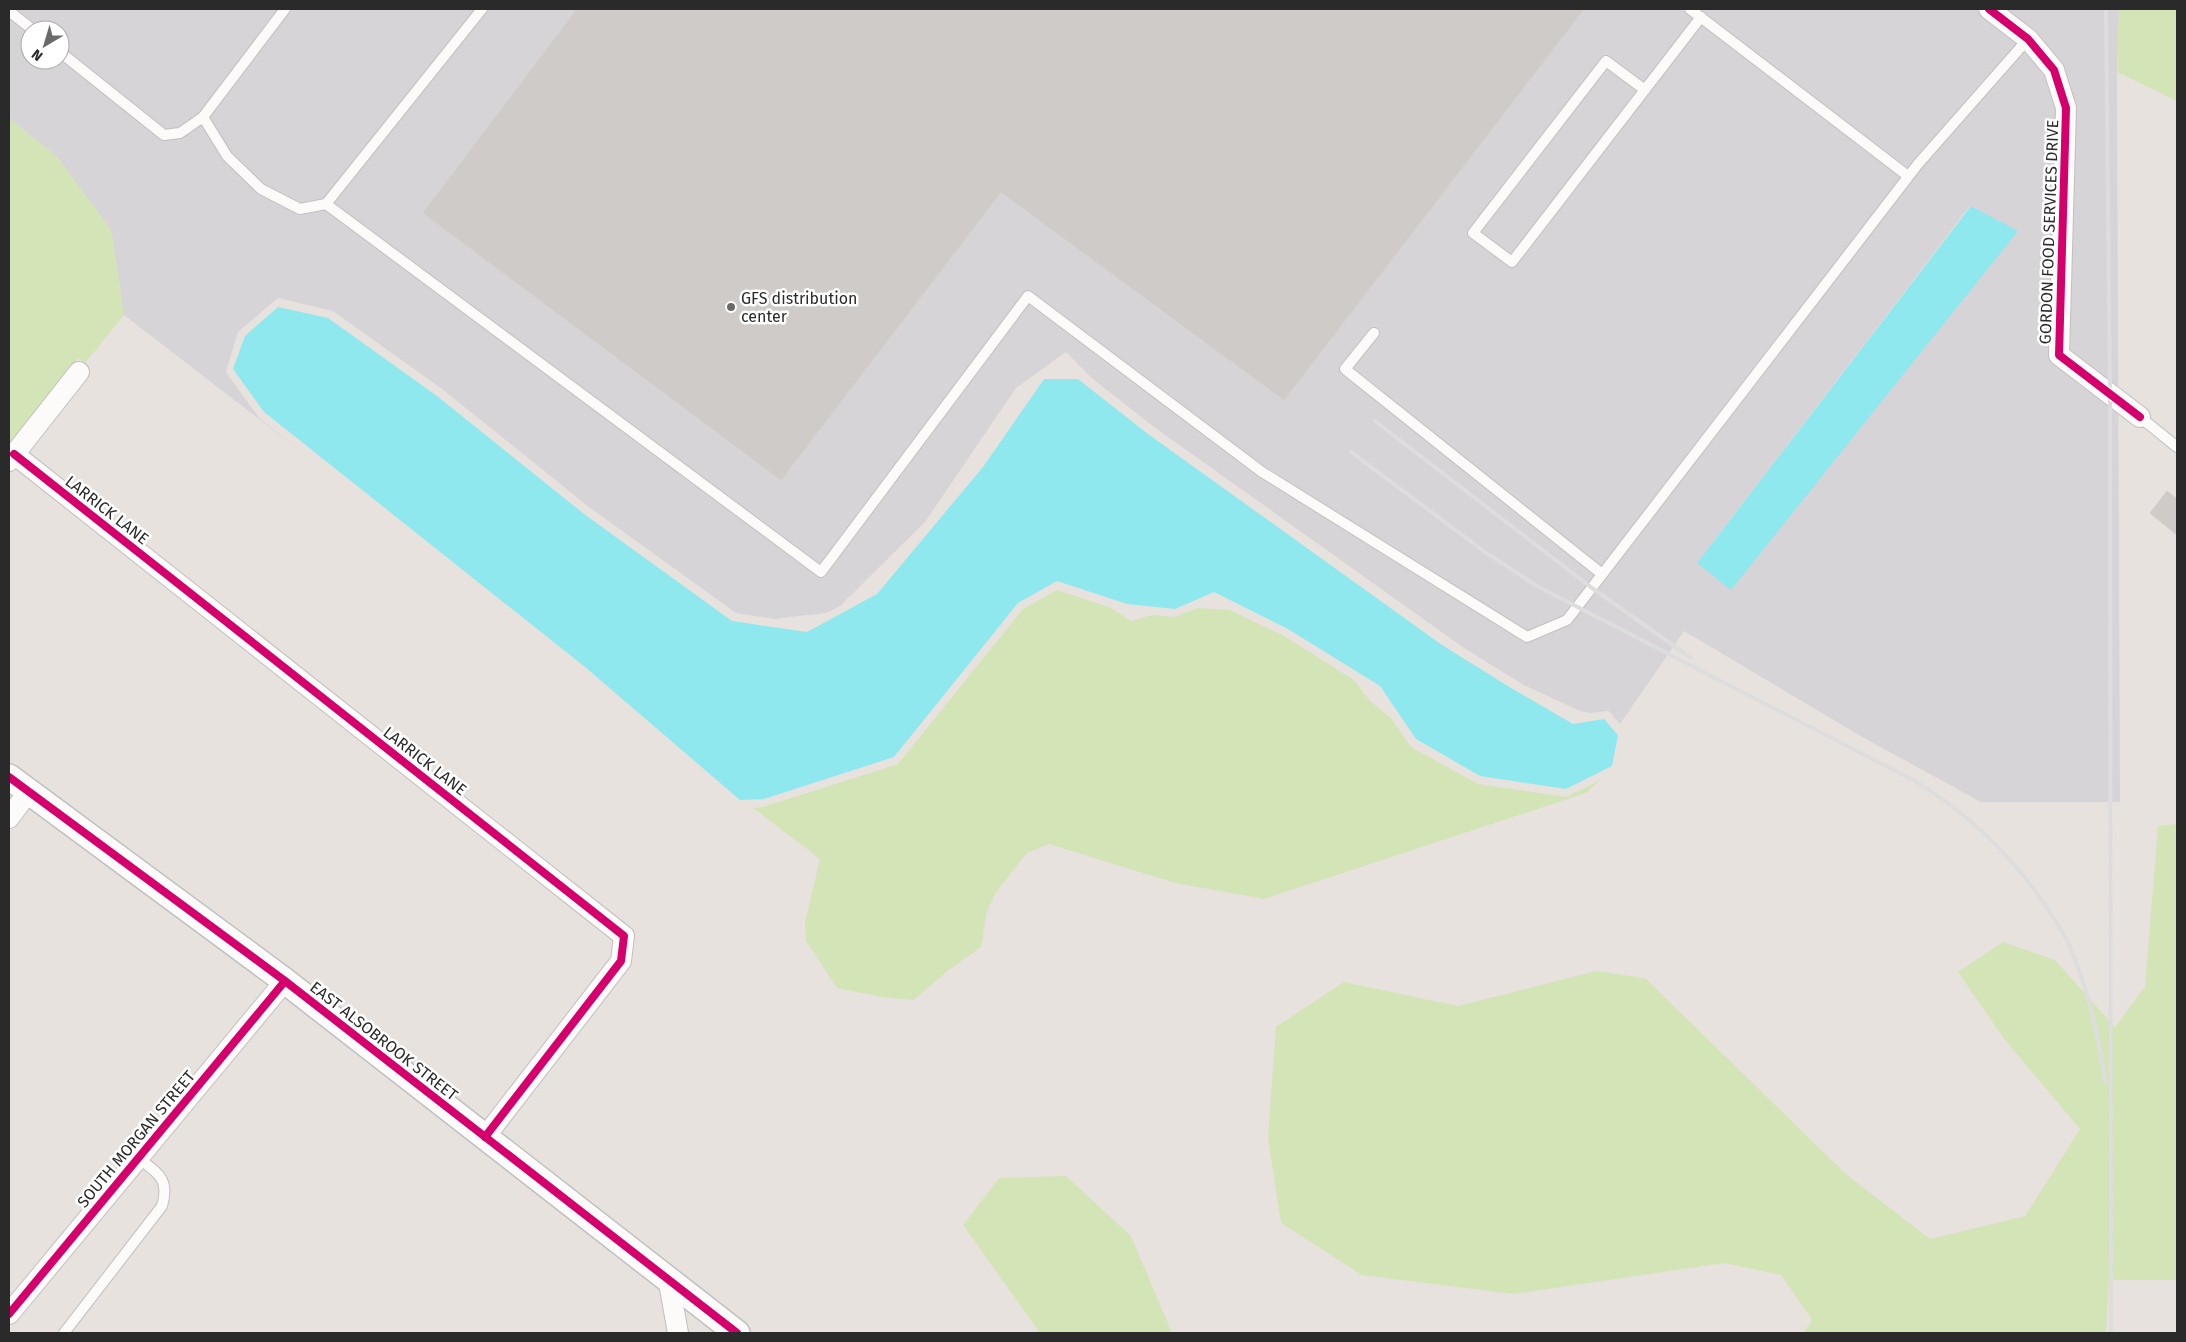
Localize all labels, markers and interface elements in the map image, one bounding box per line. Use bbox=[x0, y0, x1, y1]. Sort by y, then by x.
north arrow bbox=[20, 20, 70, 70]
text: N bbox=[28, 45, 46, 64]
street label: GORDON FOOD SERVICES DRIVE bbox=[2036, 119, 2062, 345]
place label: GFS distribution center bbox=[741, 289, 857, 326]
marker: GFS distribution center bbox=[725, 301, 737, 313]
street label: LARRICK LANE bbox=[62, 472, 152, 548]
street label: LARRICK LANE bbox=[380, 723, 470, 799]
street label: EAST ALSOBROOK STREET bbox=[306, 977, 462, 1105]
street label: SOUTH MORGAN STREET bbox=[73, 1066, 199, 1211]

